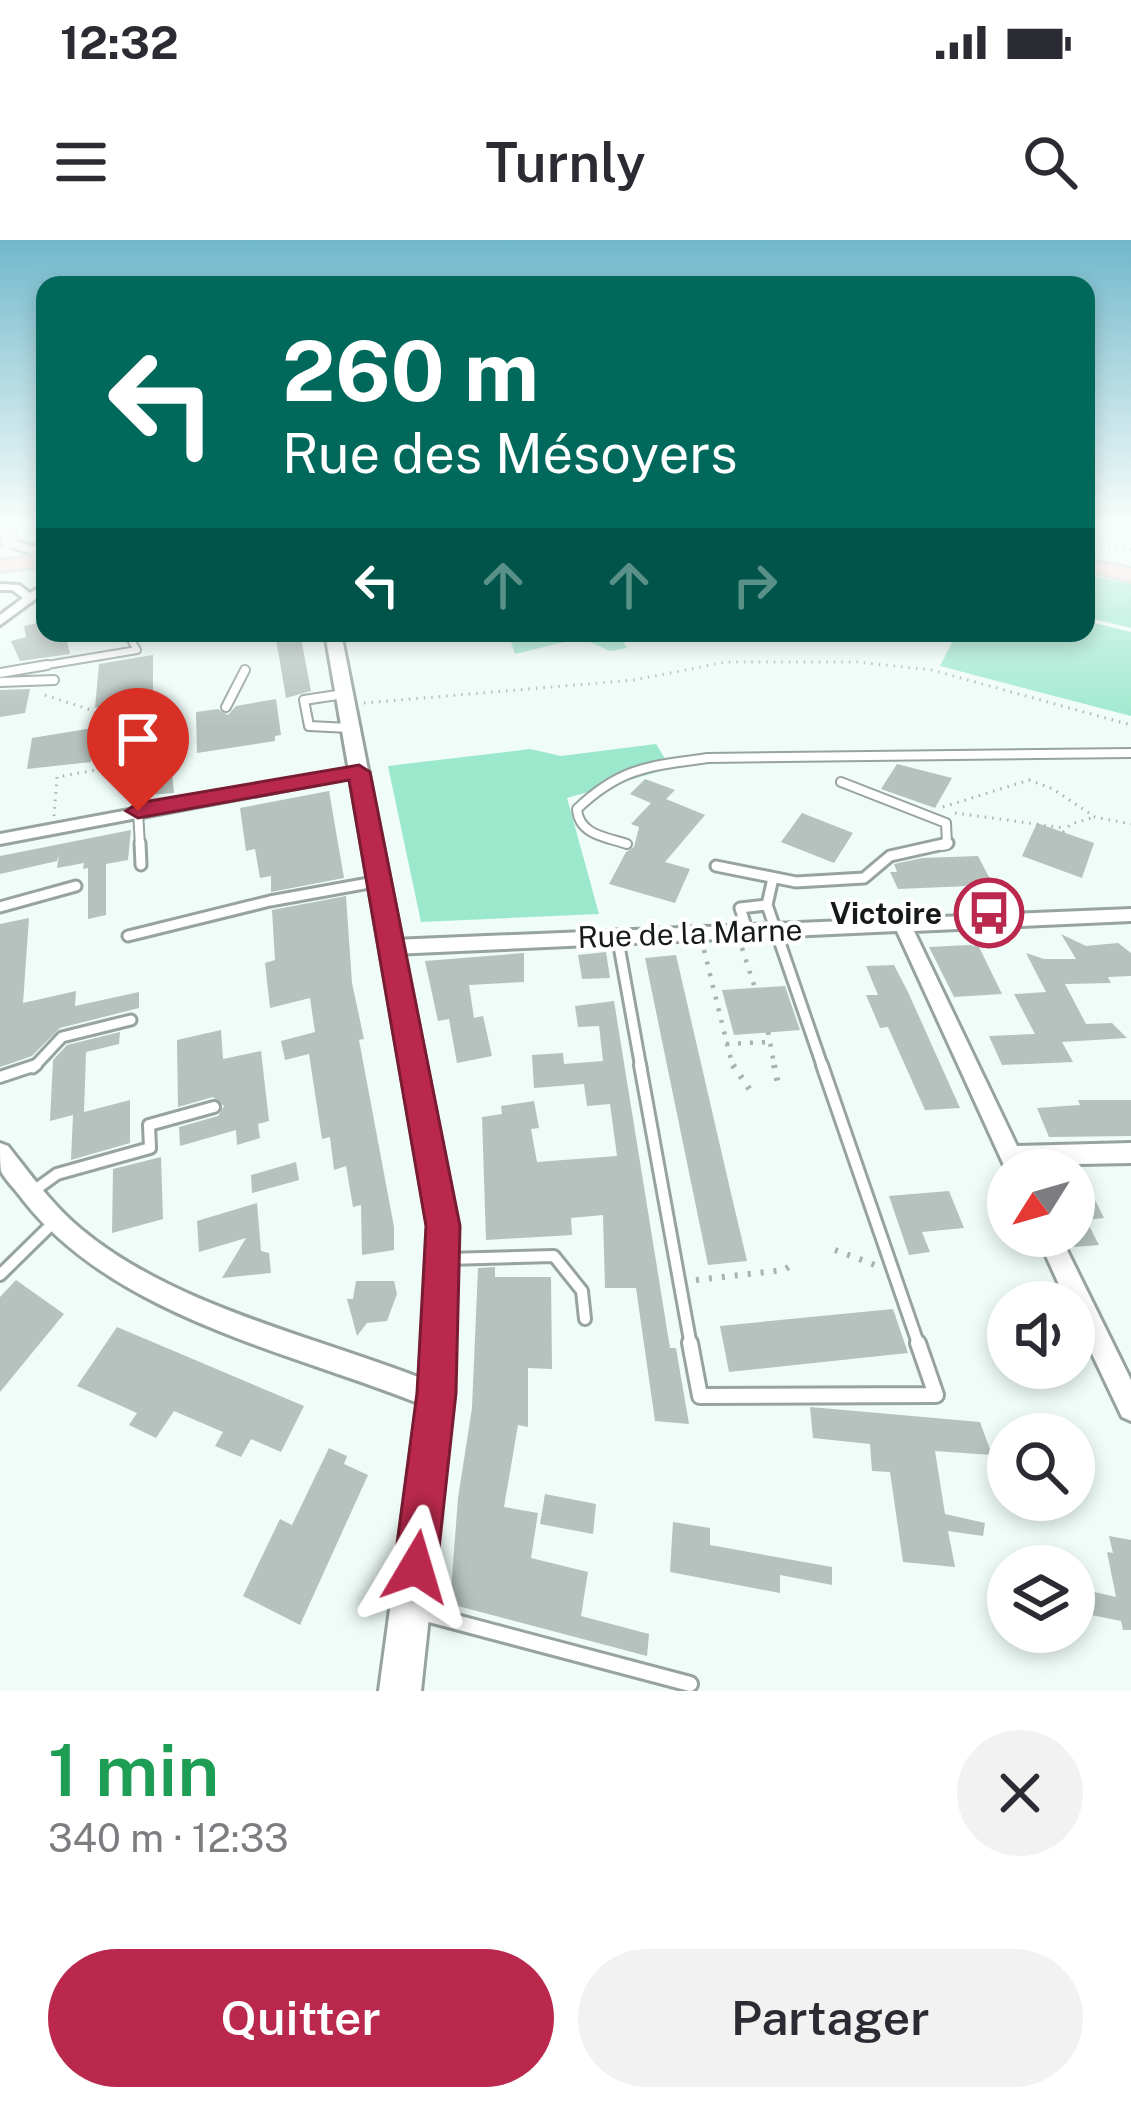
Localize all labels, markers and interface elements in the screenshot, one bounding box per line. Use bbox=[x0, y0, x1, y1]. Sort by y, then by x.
text: 12:32 bbox=[60, 16, 178, 69]
icon: menu bbox=[48, 129, 114, 195]
icon: search bbox=[1017, 129, 1083, 195]
text: Turnly bbox=[485, 131, 646, 194]
text: 260 m bbox=[282, 321, 539, 420]
icon: left bbox=[84, 324, 240, 480]
text: Rue des Mésoyers bbox=[282, 422, 738, 485]
icon: left bbox=[344, 552, 410, 618]
icon: ahead bbox=[470, 552, 536, 618]
icon: ahead bbox=[596, 552, 662, 618]
icon: right bbox=[722, 552, 788, 618]
pin bbox=[87, 688, 189, 811]
icon: arrive bbox=[105, 706, 171, 772]
bus stop icon: Victoire bbox=[954, 878, 1024, 948]
place label: Victoire bbox=[830, 895, 942, 931]
street label: Rue de la Marne bbox=[577, 911, 803, 955]
north arrow bbox=[987, 1149, 1095, 1257]
map controls bbox=[987, 1149, 1095, 1653]
button: sound bbox=[987, 1281, 1095, 1389]
button: search bbox=[987, 1413, 1095, 1521]
position arrow bbox=[353, 1504, 479, 1630]
button: layers bbox=[987, 1545, 1095, 1653]
text: 1 min bbox=[48, 1728, 219, 1812]
button: close bbox=[957, 1730, 1083, 1856]
text: 340 m · 12:33 bbox=[48, 1815, 289, 1861]
button: Quitter bbox=[48, 1949, 554, 2087]
button: Partager bbox=[578, 1949, 1083, 2087]

